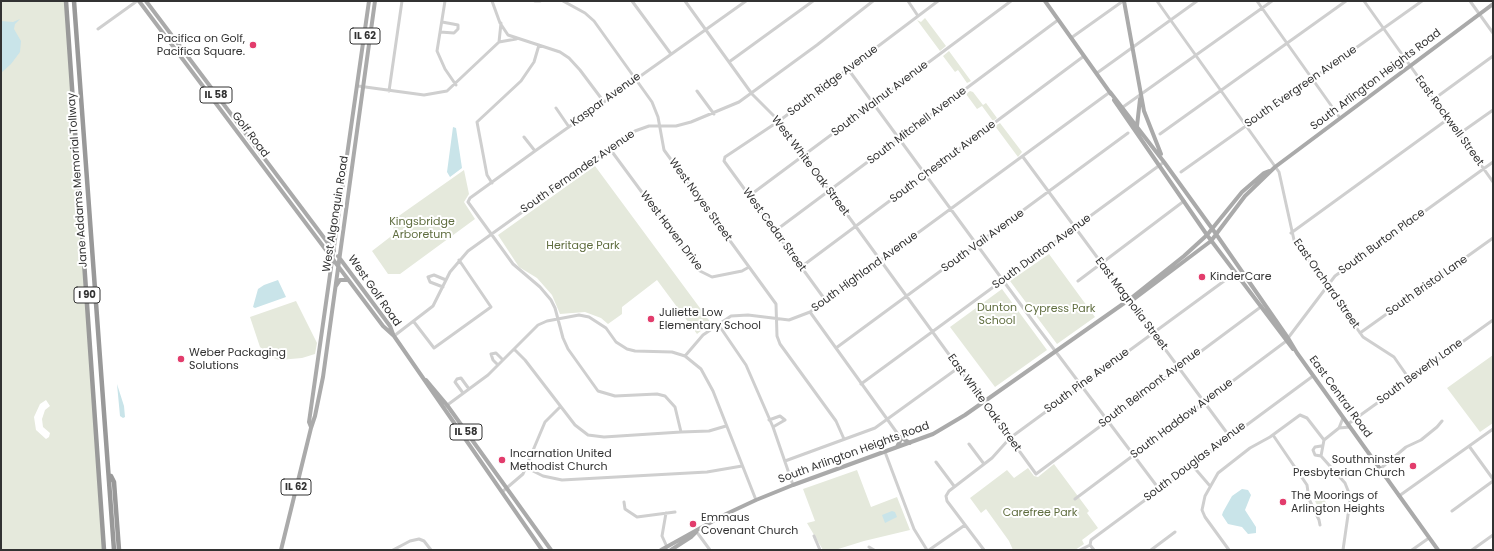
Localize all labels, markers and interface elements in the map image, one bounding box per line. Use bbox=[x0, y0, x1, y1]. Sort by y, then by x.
street label: South Arlington Heights Road bbox=[1308, 27, 1444, 133]
road number: IL 62 bbox=[350, 28, 380, 44]
place label: Pacifica on Golf, Pacifica Square. bbox=[157, 32, 245, 58]
marker: Pacifica on Golf, Pacifica Square. bbox=[248, 40, 258, 50]
street label: South Ridge Avenue bbox=[785, 43, 881, 119]
street label: South Evergreen Avenue bbox=[1242, 43, 1360, 131]
street label: South Walnut Avenue bbox=[829, 58, 931, 140]
street label: Kaspar Avenue bbox=[569, 70, 643, 130]
street label: East Rockwell Street bbox=[1412, 73, 1486, 169]
street label: South Mitchell Avenue bbox=[865, 84, 969, 168]
road number: IL 58 bbox=[200, 87, 232, 103]
street label: Jane Addams Memorial Tollway bbox=[65, 92, 91, 268]
street label: Golf Road bbox=[229, 110, 271, 160]
street label: West White Oak Street bbox=[768, 114, 852, 218]
street label: South Chestnut Avenue bbox=[888, 118, 998, 206]
street label: South Fernandez Avenue bbox=[519, 128, 637, 216]
street label: West Algonquin Road bbox=[320, 155, 352, 273]
street label: West Noyes Street bbox=[666, 156, 734, 244]
street label: West Cedar Street bbox=[739, 186, 809, 274]
street label: West Haven Drive bbox=[637, 189, 705, 273]
street label: South Burton Place bbox=[1336, 206, 1428, 278]
street label: South Vail Avenue bbox=[939, 207, 1027, 275]
street label: South Dunton Avenue bbox=[990, 212, 1094, 292]
park label: Kingsbridge Arboretum bbox=[389, 215, 455, 241]
street label: South Highland Avenue bbox=[809, 229, 921, 315]
street label: East Orchard Street bbox=[1290, 237, 1362, 331]
park label: Heritage Park bbox=[546, 239, 620, 253]
street label: West Golf Road bbox=[345, 253, 403, 329]
street label: South Bristol Lane bbox=[1384, 253, 1470, 319]
street label: East Magnolia Street bbox=[1092, 255, 1170, 353]
place label: KinderCare bbox=[1210, 270, 1272, 284]
marker: KinderCare bbox=[1197, 272, 1207, 282]
road number: I 90 bbox=[74, 287, 100, 303]
park label: Dunton School bbox=[977, 301, 1017, 327]
park label: Cypress Park bbox=[1024, 302, 1096, 316]
place label: Juliette Low Elementary School bbox=[659, 306, 761, 332]
marker: Juliette Low Elementary School bbox=[646, 314, 656, 324]
street label: South Beverly Lane bbox=[1374, 336, 1466, 408]
street label: South Belmont Avenue bbox=[1096, 345, 1204, 431]
place label: Weber Packaging Solutions bbox=[189, 346, 286, 372]
street label: South Pine Avenue bbox=[1042, 346, 1132, 416]
street label: East White Oak Street bbox=[944, 352, 1024, 454]
marker: Weber Packaging Solutions bbox=[176, 354, 186, 364]
street label: East Central Road bbox=[1306, 354, 1374, 440]
street label: South Haddow Avenue bbox=[1128, 376, 1236, 462]
street label: South Arlington Heights Road bbox=[777, 419, 931, 487]
street label: South Douglas Avenue bbox=[1142, 419, 1248, 505]
road number: IL 58 bbox=[450, 424, 482, 440]
place label: Incarnation United Methodist Church bbox=[510, 447, 612, 473]
place label: Southminster Presbyterian Church bbox=[1293, 453, 1405, 479]
marker: Incarnation United Methodist Church bbox=[497, 455, 507, 465]
marker: Southminster Presbyterian Church bbox=[1408, 461, 1418, 471]
road number: IL 62 bbox=[281, 479, 311, 495]
place label: The Moorings of Arlington Heights bbox=[1291, 489, 1385, 515]
marker: The Moorings of Arlington Heights bbox=[1278, 497, 1288, 507]
park label: Carefree Park bbox=[1003, 506, 1077, 520]
place label: Emmaus Covenant Church bbox=[701, 511, 798, 537]
marker: Emmaus Covenant Church bbox=[688, 519, 698, 529]

